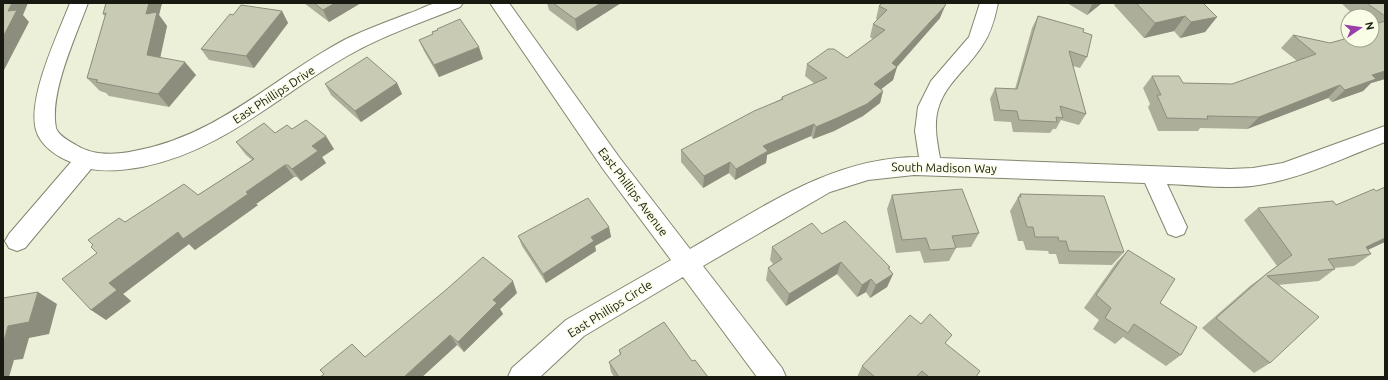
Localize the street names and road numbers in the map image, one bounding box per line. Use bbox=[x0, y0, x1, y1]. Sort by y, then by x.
street label: East Phillips Drive bbox=[230, 63, 317, 126]
street label: East Phillips Avenue bbox=[596, 145, 671, 238]
street label: South Madison Way bbox=[891, 160, 997, 175]
street label: East Phillips Circle bbox=[565, 277, 654, 340]

